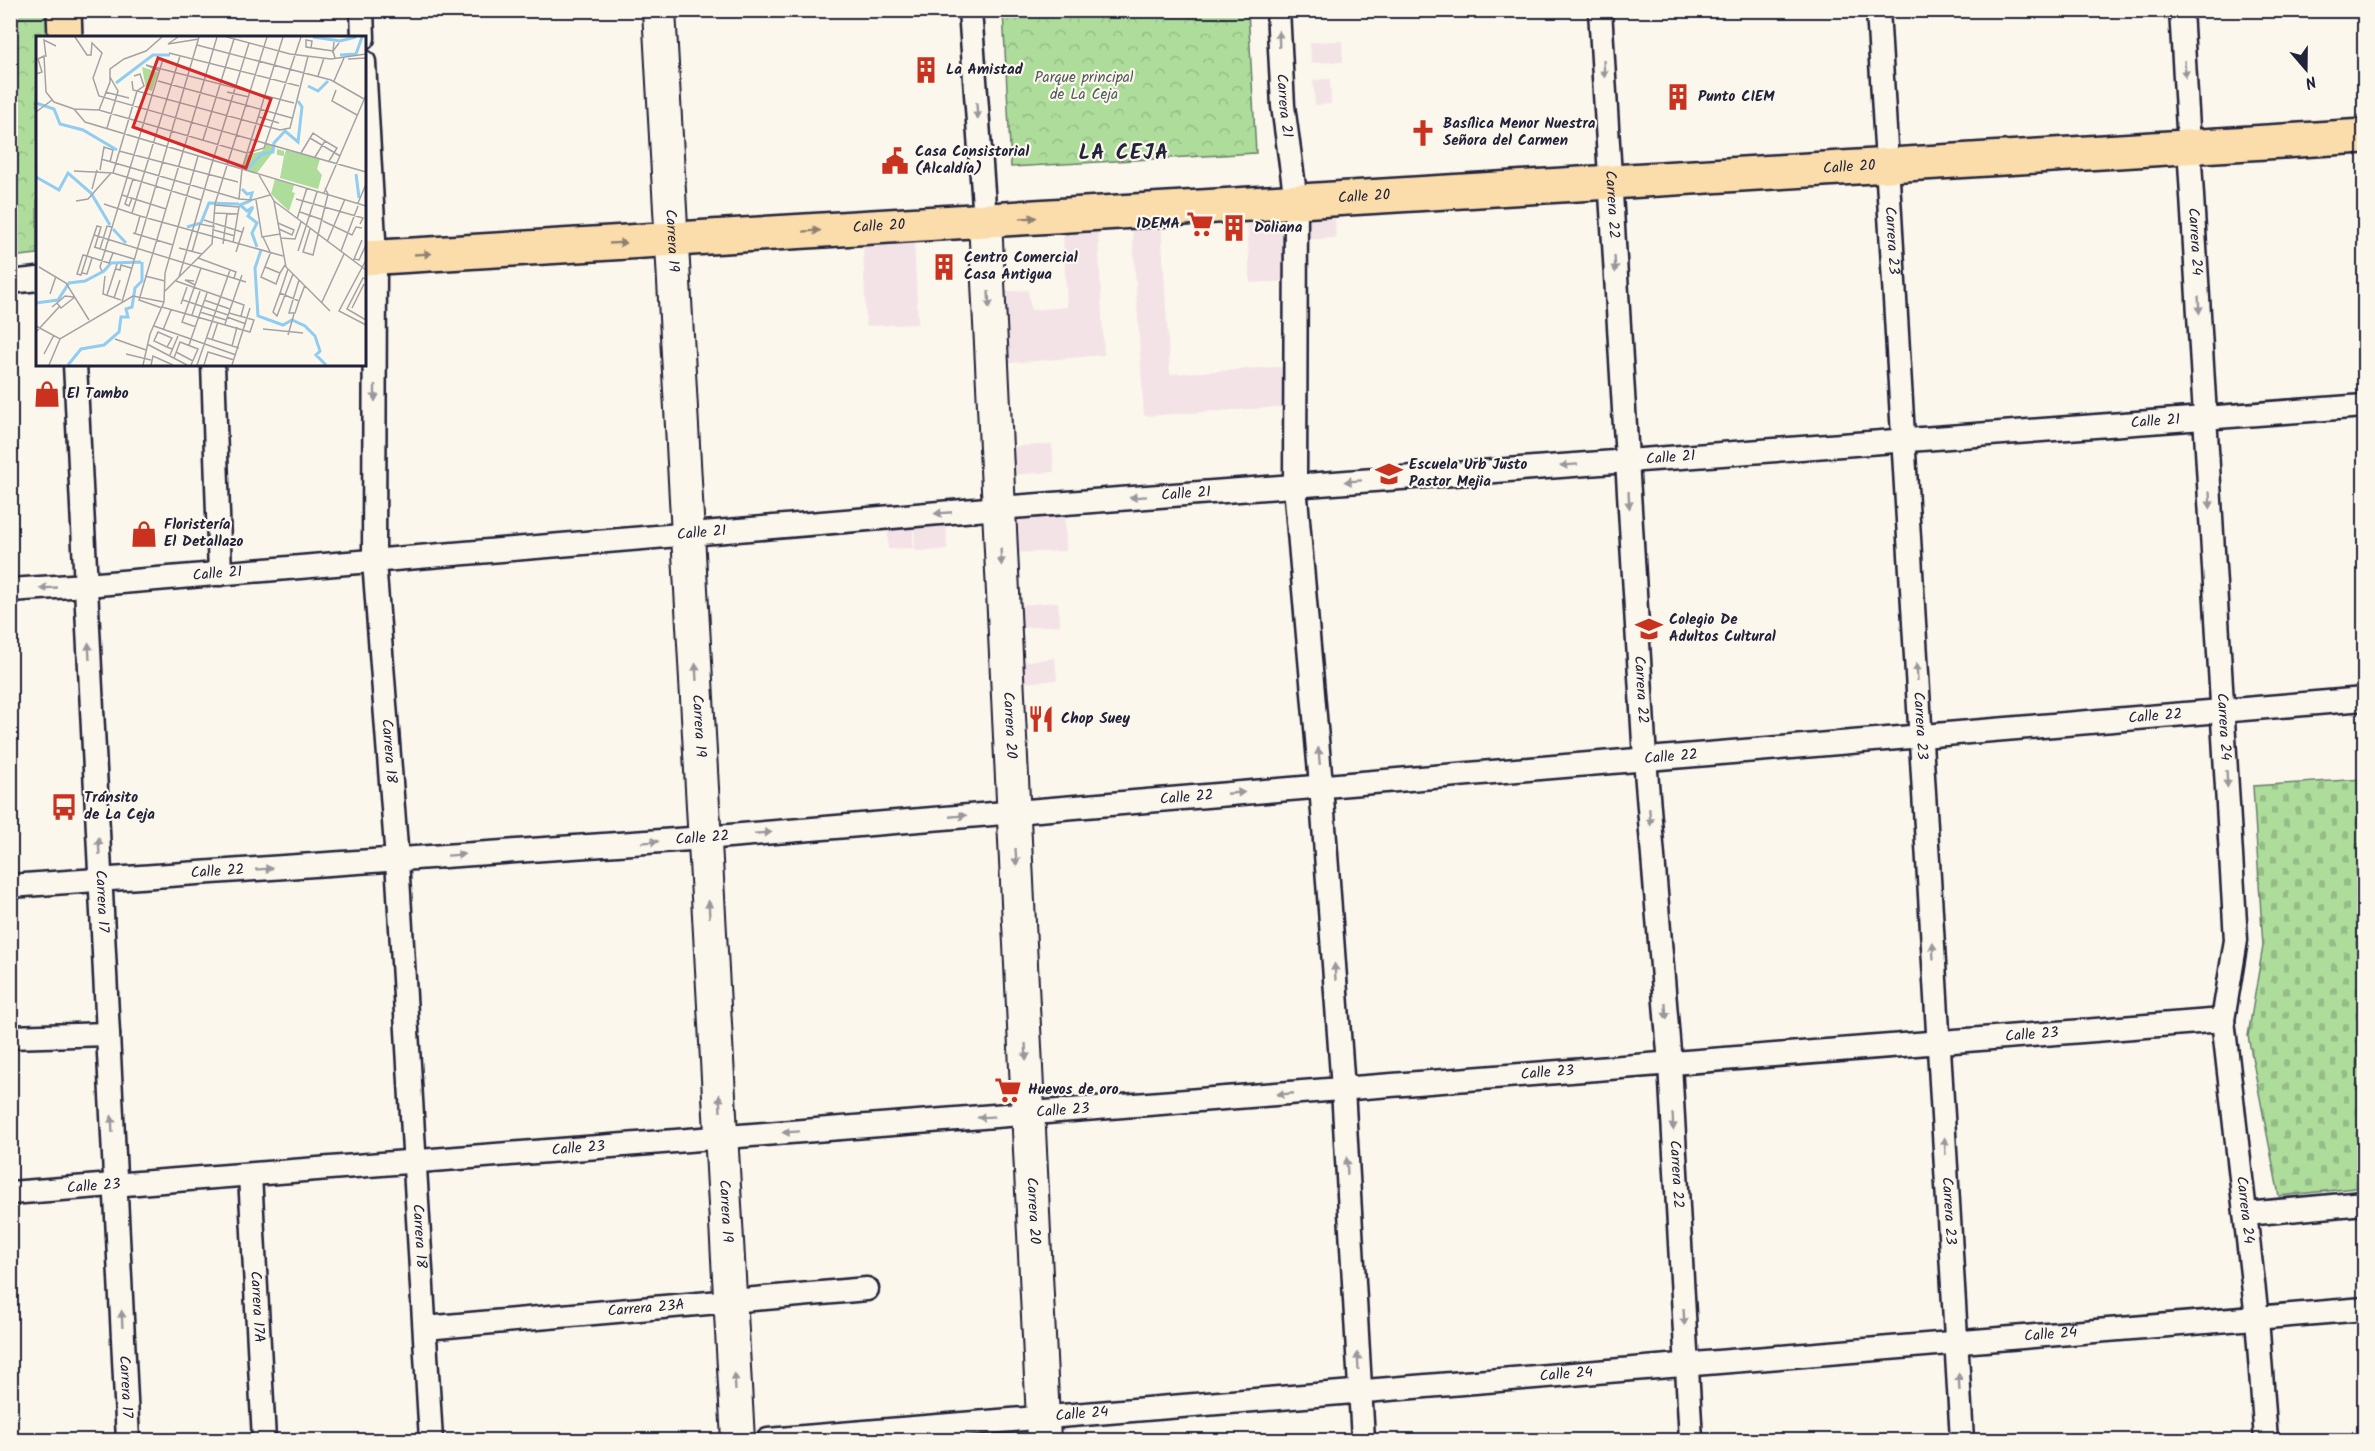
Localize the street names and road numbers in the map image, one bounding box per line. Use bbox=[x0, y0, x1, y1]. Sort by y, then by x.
street label: Carrera 21 bbox=[1269, 73, 1299, 140]
street label: Calle 20 bbox=[1822, 154, 1877, 181]
street label: Carrera 22 bbox=[1598, 170, 1626, 239]
street label: Calle 20 bbox=[1337, 183, 1392, 211]
street label: Carrera 23 bbox=[1878, 206, 1906, 276]
street label: Carrera 24 bbox=[2181, 207, 2209, 276]
street label: Carrera 19 bbox=[658, 209, 685, 273]
street label: Calle 20 bbox=[852, 213, 906, 240]
street label: Calle 21 bbox=[2130, 408, 2181, 435]
street label: Calle 21 bbox=[1645, 444, 1697, 472]
street label: Calle 21 bbox=[1160, 480, 1212, 508]
street label: Calle 21 bbox=[676, 519, 728, 547]
street label: Calle 21 bbox=[192, 560, 243, 588]
street label: Carrera 22 bbox=[1627, 655, 1655, 725]
street label: Carrera 20 bbox=[996, 691, 1023, 760]
street label: Carrera 23 bbox=[1906, 691, 1934, 761]
street label: Carrera 24 bbox=[2209, 692, 2237, 761]
street label: Carrera 19 bbox=[685, 694, 712, 759]
street label: Calle 22 bbox=[2128, 702, 2183, 731]
street label: Carrera 18 bbox=[374, 718, 403, 785]
street label: Calle 22 bbox=[1643, 743, 1699, 771]
street label: Calle 22 bbox=[1159, 783, 1214, 812]
street label: Calle 22 bbox=[675, 824, 730, 852]
street label: Calle 22 bbox=[190, 858, 245, 885]
street label: Carrera 17 bbox=[88, 870, 115, 934]
street label: Calle 23 bbox=[2004, 1021, 2060, 1049]
street label: Calle 23 bbox=[1520, 1059, 1575, 1087]
street label: Calle 23 bbox=[1035, 1097, 1091, 1125]
street label: Calle 23 bbox=[551, 1134, 606, 1163]
street label: Carrera 22 bbox=[1662, 1140, 1690, 1209]
street label: Calle 23 bbox=[66, 1172, 122, 1201]
street label: Carrera 24 bbox=[2229, 1175, 2260, 1245]
street label: Carrera 23 bbox=[1935, 1176, 1963, 1246]
street label: Carrera 20 bbox=[1019, 1177, 1047, 1245]
street label: Carrera 19 bbox=[712, 1179, 739, 1244]
street label: Carrera 18 bbox=[405, 1203, 433, 1270]
street label: Carrera 17A bbox=[243, 1270, 271, 1343]
street label: Carrera 23A bbox=[607, 1293, 686, 1324]
street label: Calle 24 bbox=[2023, 1321, 2078, 1349]
street label: Carrera 17 bbox=[112, 1355, 139, 1420]
street label: Calle 24 bbox=[1539, 1360, 1594, 1389]
street label: Calle 24 bbox=[1054, 1400, 1109, 1428]

